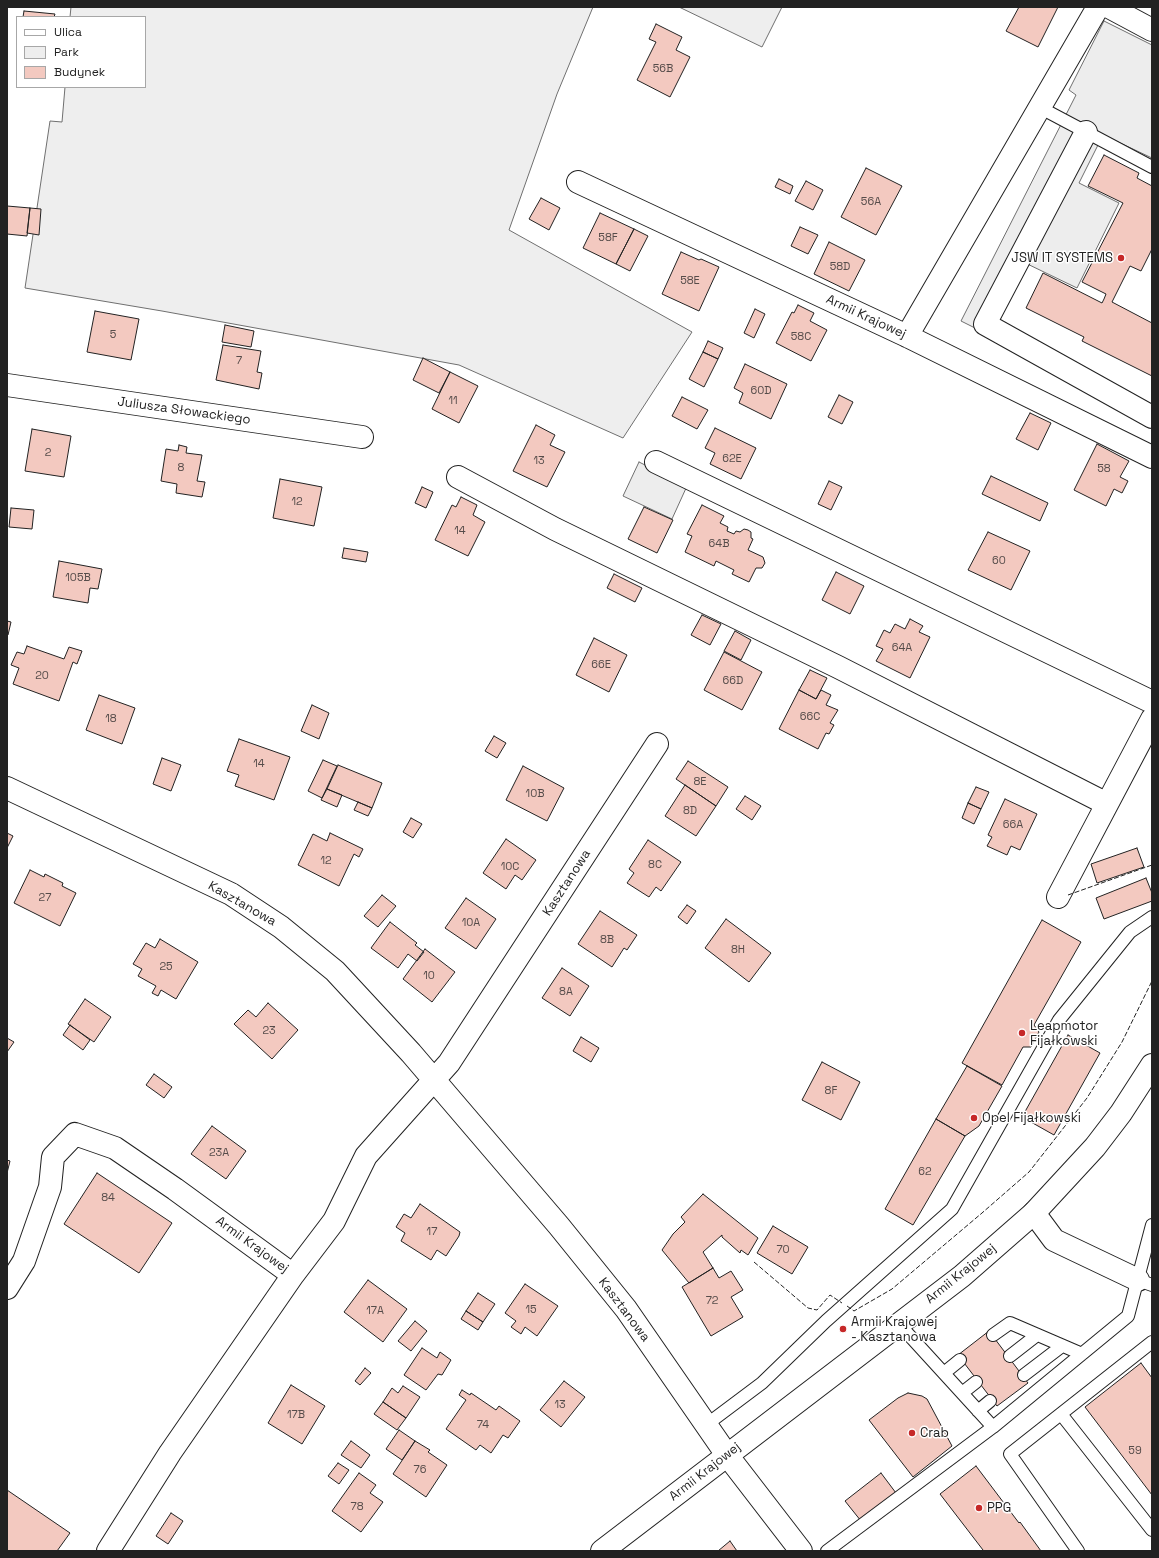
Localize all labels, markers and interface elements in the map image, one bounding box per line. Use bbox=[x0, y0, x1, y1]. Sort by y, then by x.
legend bbox=[16, 16, 146, 88]
text: Ulica bbox=[54, 24, 82, 40]
text: Park bbox=[54, 44, 79, 60]
house number: 56B bbox=[653, 62, 673, 76]
text: Budynek bbox=[54, 64, 105, 80]
house number: 56A bbox=[861, 195, 881, 209]
house number: 58F bbox=[598, 231, 618, 245]
place label: JSW IT SYSTEMS bbox=[1011, 250, 1113, 266]
marker: JSW IT SYSTEMS bbox=[1116, 253, 1126, 263]
house number: 58D bbox=[830, 260, 850, 274]
house number: 58E bbox=[680, 274, 700, 288]
street label: Armii Krajowej bbox=[824, 292, 908, 342]
house number: 5 bbox=[110, 328, 116, 342]
house number: 58C bbox=[791, 330, 811, 344]
house number: 7 bbox=[236, 354, 242, 368]
house number: 60D bbox=[750, 384, 772, 398]
street label: Juliusza Słowackiego bbox=[116, 394, 252, 428]
house number: 11 bbox=[448, 394, 458, 408]
house number: 2 bbox=[45, 446, 51, 460]
house number: 62E bbox=[722, 452, 742, 466]
house number: 13 bbox=[533, 454, 545, 468]
house number: 8 bbox=[178, 461, 184, 475]
house number: 58 bbox=[1097, 462, 1111, 476]
house number: 12 bbox=[291, 495, 303, 509]
house number: 14 bbox=[454, 524, 466, 538]
house number: 64B bbox=[709, 537, 729, 551]
house number: 60 bbox=[992, 554, 1006, 568]
house number: 105B bbox=[65, 571, 91, 585]
house number: 64A bbox=[892, 641, 912, 655]
house number: 66E bbox=[591, 658, 611, 672]
house number: 20 bbox=[35, 669, 49, 683]
house number: 66D bbox=[723, 674, 743, 688]
house number: 66C bbox=[800, 710, 820, 724]
house number: 18 bbox=[105, 712, 117, 726]
house number: 14 bbox=[253, 757, 265, 771]
house number: 8E bbox=[693, 775, 707, 789]
house number: 10B bbox=[526, 787, 544, 801]
house number: 8D bbox=[683, 804, 697, 818]
house number: 66A bbox=[1003, 818, 1023, 832]
street label: Kasztanowa bbox=[540, 847, 594, 919]
house number: 12 bbox=[320, 854, 332, 868]
house number: 8C bbox=[648, 858, 662, 872]
house number: 10C bbox=[501, 860, 519, 874]
street label: Kasztanowa bbox=[205, 878, 279, 930]
house number: 27 bbox=[39, 891, 51, 905]
house number: 10A bbox=[462, 916, 480, 930]
house number: 8B bbox=[600, 933, 614, 947]
house number: 8H bbox=[731, 943, 745, 957]
house number: 25 bbox=[159, 960, 173, 974]
house number: 10 bbox=[423, 969, 435, 983]
house number: 8A bbox=[559, 985, 573, 999]
place label: Leapmotor Fijałkowski bbox=[1030, 1018, 1098, 1049]
house number: 23 bbox=[262, 1024, 276, 1038]
marker: Leapmotor Fijałkowski bbox=[1017, 1028, 1027, 1038]
house number: 8F bbox=[825, 1084, 837, 1098]
place label: Opel Fijałkowski bbox=[982, 1110, 1081, 1126]
marker: Opel Fijałkowski bbox=[969, 1113, 979, 1123]
house number: 23A bbox=[209, 1146, 229, 1160]
house number: 62 bbox=[918, 1165, 932, 1179]
house number: 84 bbox=[101, 1191, 115, 1205]
street label: Armii Krajowej bbox=[212, 1213, 292, 1277]
house number: 17 bbox=[427, 1225, 437, 1239]
street label: Armii Krajowej bbox=[923, 1241, 999, 1307]
house number: 70 bbox=[776, 1243, 790, 1257]
street label: Kasztanowa bbox=[595, 1275, 653, 1345]
house number: 72 bbox=[706, 1294, 718, 1308]
house number: 15 bbox=[525, 1303, 537, 1317]
house number: 17A bbox=[366, 1304, 384, 1318]
place label: Armii Krajowej - Kasztanowa bbox=[851, 1314, 937, 1345]
marker: Armii Krajowej - Kasztanowa bbox=[838, 1324, 848, 1334]
house number: 13 bbox=[554, 1398, 566, 1412]
house number: 17B bbox=[287, 1408, 305, 1422]
house number: 74 bbox=[477, 1418, 489, 1432]
place label: Crab bbox=[920, 1425, 949, 1441]
marker: Crab bbox=[907, 1428, 917, 1438]
street label: Armii Krajowej bbox=[666, 1439, 744, 1505]
house number: 59 bbox=[1128, 1444, 1142, 1458]
house number: 76 bbox=[414, 1463, 426, 1477]
house number: 78 bbox=[350, 1500, 364, 1514]
place label: PPG bbox=[987, 1500, 1011, 1516]
marker: PPG bbox=[974, 1503, 984, 1513]

